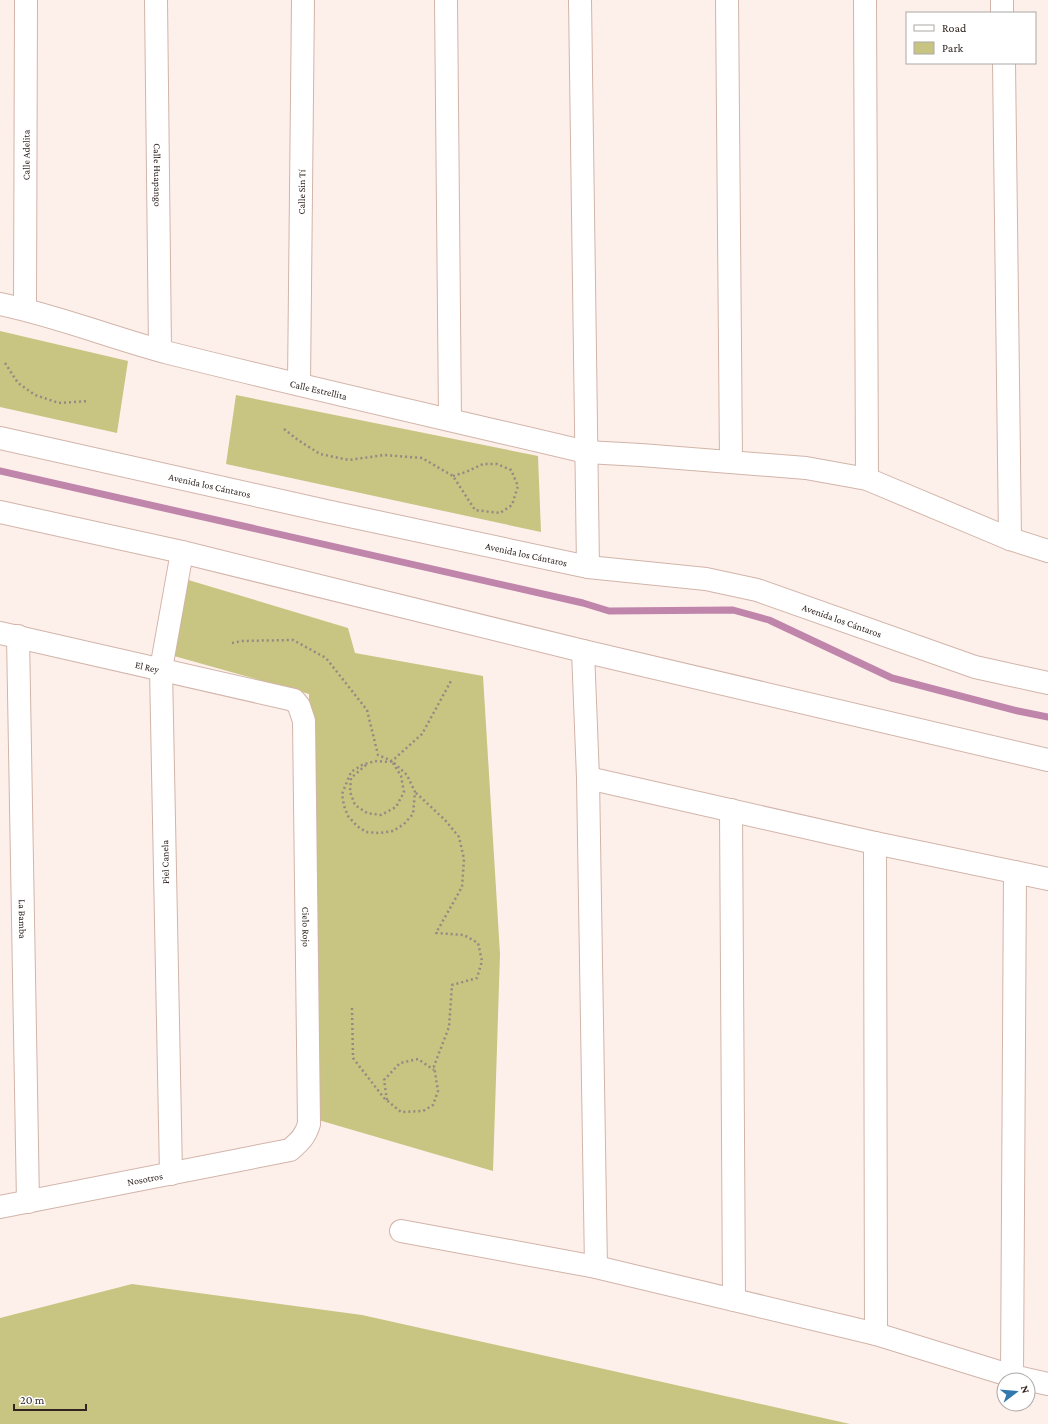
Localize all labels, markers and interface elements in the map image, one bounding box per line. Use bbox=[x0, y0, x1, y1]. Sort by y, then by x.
legend bbox=[906, 12, 1036, 64]
text: Road bbox=[942, 21, 967, 35]
text: Park bbox=[942, 41, 964, 55]
street label: Calle Adelita bbox=[20, 129, 31, 180]
street label: Calle Huapango bbox=[152, 143, 164, 207]
street label: Calle Sin Tí bbox=[295, 169, 307, 214]
street label: Calle Estrellita bbox=[289, 377, 349, 402]
street label: Avenida los Cántaros bbox=[168, 470, 252, 499]
street label: Avenida los Cántaros bbox=[484, 540, 569, 568]
street label: Avenida los Cántaros bbox=[801, 601, 883, 639]
street label: El Rey bbox=[134, 658, 161, 675]
street label: Piel Canela bbox=[159, 840, 171, 884]
street label: La Bamba bbox=[17, 899, 29, 939]
street label: Cielo Rojo bbox=[300, 907, 312, 947]
street label: Nosotros bbox=[126, 1170, 164, 1188]
north arrow bbox=[996, 1372, 1036, 1412]
text: N bbox=[1019, 1384, 1033, 1395]
scale bar bbox=[14, 1386, 86, 1412]
text: 20 m bbox=[20, 1393, 45, 1407]

